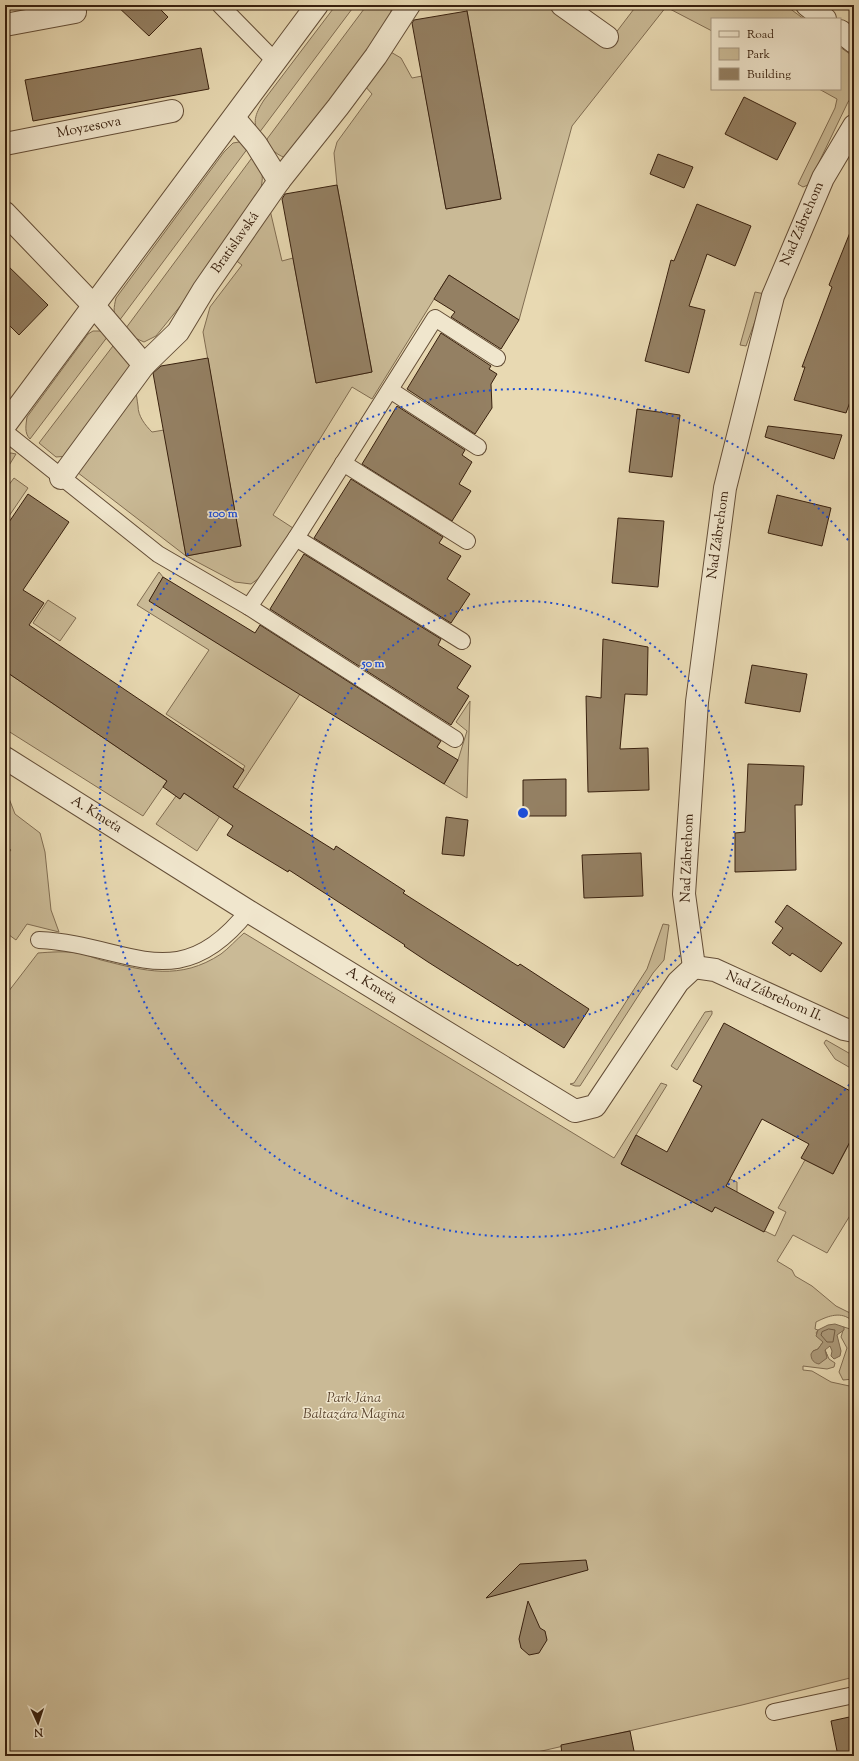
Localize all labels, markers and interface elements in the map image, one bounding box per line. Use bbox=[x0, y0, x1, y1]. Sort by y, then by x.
legend bbox=[711, 18, 841, 90]
text: Road bbox=[747, 26, 774, 44]
text: Park bbox=[747, 46, 770, 64]
text: Building bbox=[747, 66, 791, 84]
street label: Moyzesova bbox=[55, 112, 123, 144]
street label: Nad Zábrehom bbox=[776, 179, 830, 269]
street label: Bratislavská bbox=[207, 207, 265, 278]
street label: Nad Zábrehom bbox=[703, 489, 735, 581]
text: 100 m bbox=[207, 505, 238, 523]
text: 50 m bbox=[361, 655, 385, 673]
street label: A. Kmeťa bbox=[66, 791, 126, 839]
centre of rings bbox=[516, 806, 530, 820]
street label: Nad Zábrehom bbox=[676, 813, 700, 903]
street label: A. Kmeťa bbox=[341, 962, 401, 1010]
street label: Nad Zábrehom II. bbox=[722, 967, 826, 1027]
park label: Park Jána Baltazára Magina bbox=[303, 1389, 405, 1425]
north arrow bbox=[18, 1703, 58, 1743]
text: N bbox=[33, 1724, 44, 1740]

